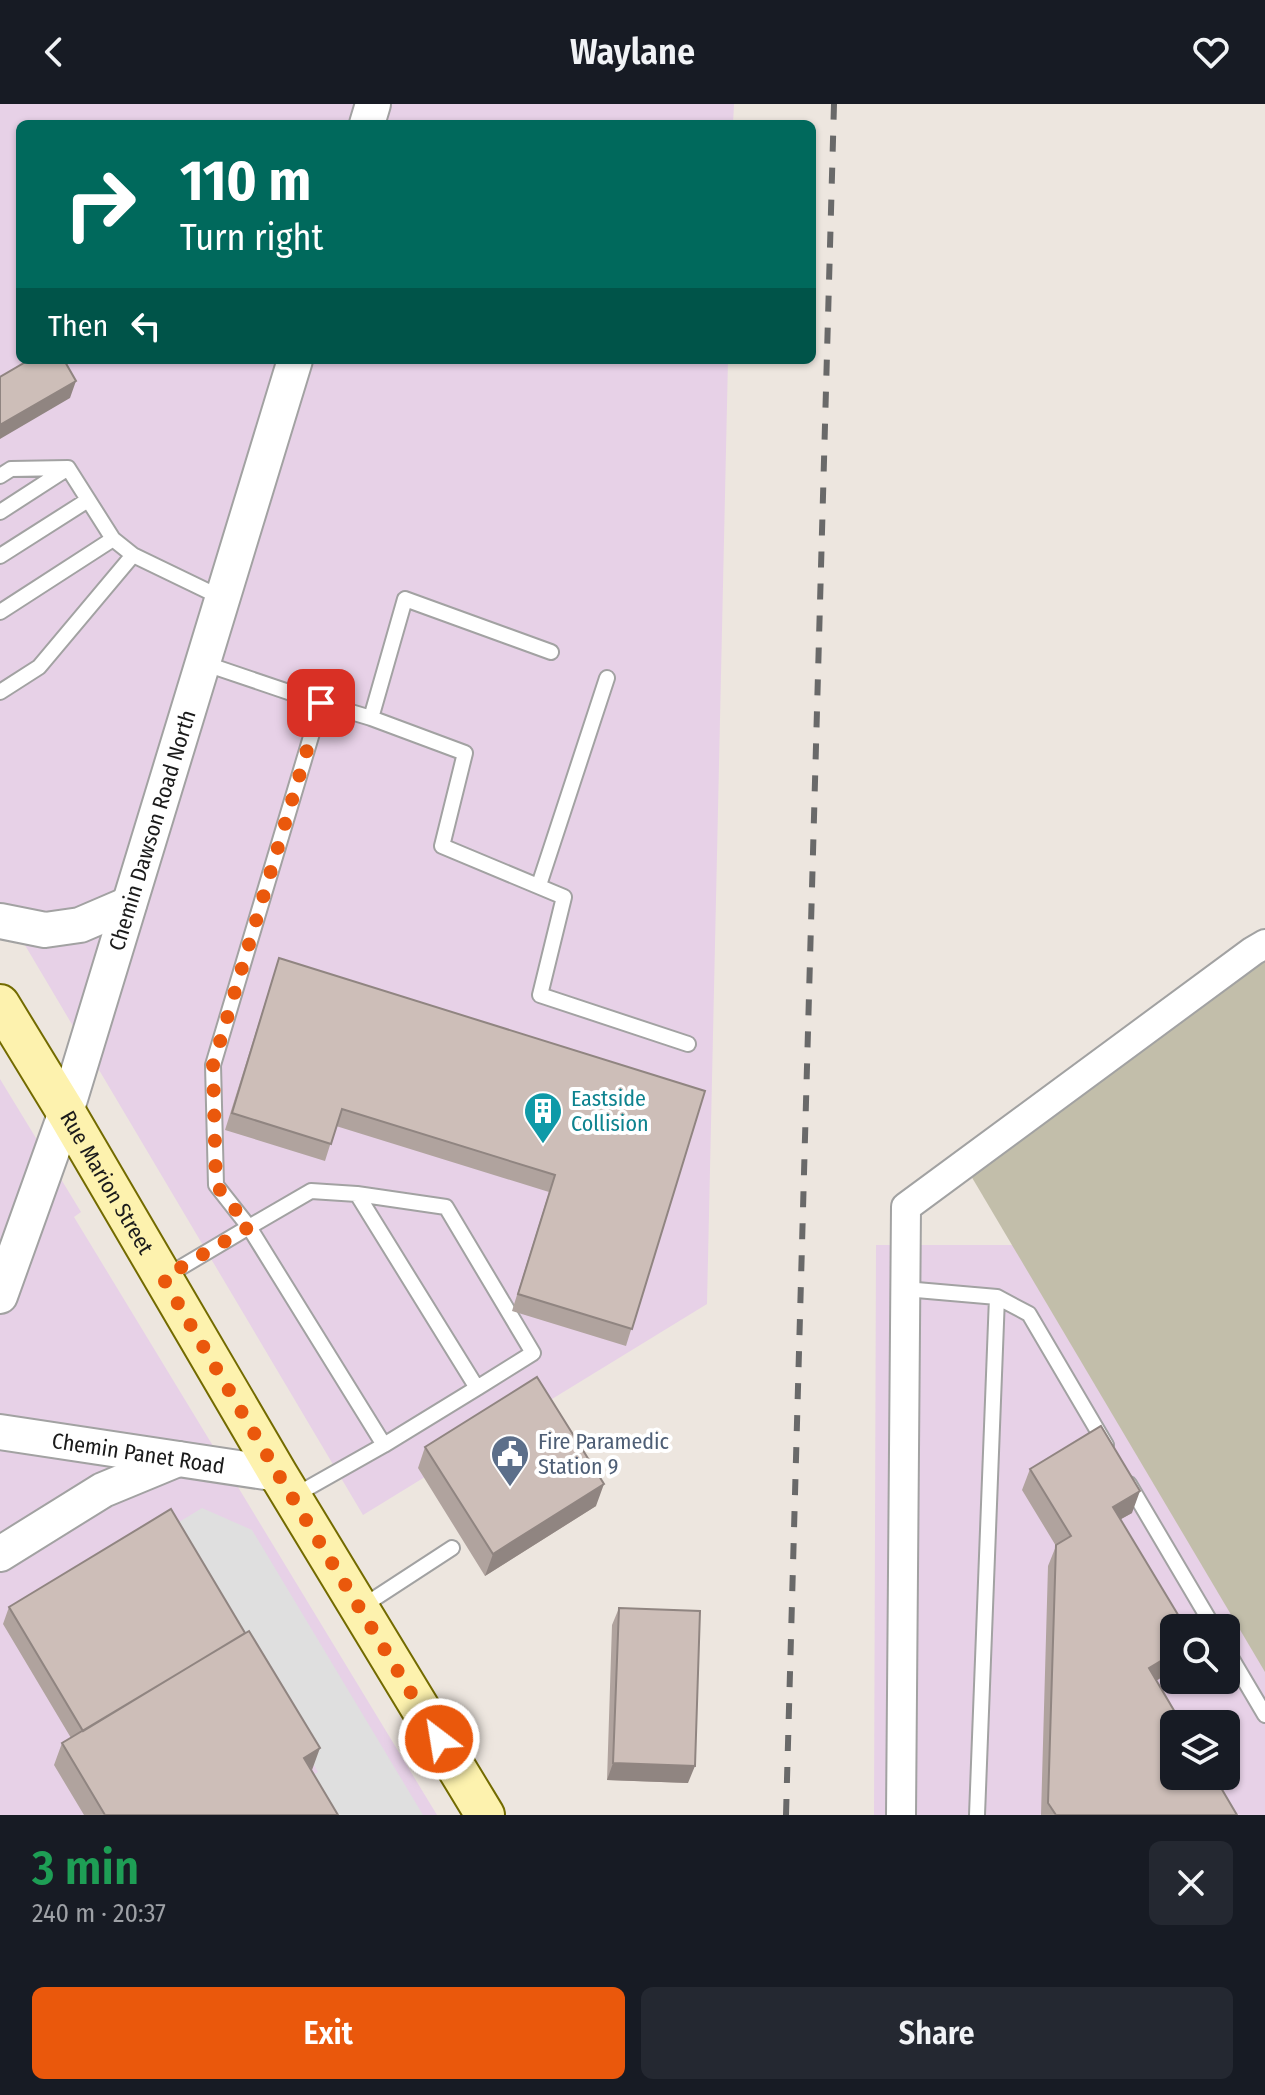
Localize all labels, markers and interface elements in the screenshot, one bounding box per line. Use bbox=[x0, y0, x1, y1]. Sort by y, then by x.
icon: back bbox=[32, 30, 76, 74]
text: Waylane bbox=[570, 30, 695, 74]
icon: heart bbox=[1189, 30, 1233, 74]
text: 110 m bbox=[180, 148, 311, 215]
icon: right bbox=[48, 152, 152, 256]
text: Turn right bbox=[180, 216, 323, 260]
icon: left bbox=[124, 304, 168, 348]
text: Then bbox=[48, 308, 108, 344]
pin bbox=[287, 669, 355, 737]
icon: arrive bbox=[299, 681, 343, 725]
street label: Chemin Dawson Road North bbox=[102, 707, 201, 954]
place label: Eastside Collision bbox=[571, 1085, 649, 1137]
building icon: Eastside Collision bbox=[522, 1090, 564, 1145]
street label: Rue Marion Street bbox=[55, 1106, 160, 1260]
street label: Chemin Panet Road bbox=[50, 1427, 227, 1479]
place label: Fire Paramedic Station 9 bbox=[538, 1428, 670, 1480]
public building icon: Fire Paramedic Station 9 bbox=[489, 1433, 531, 1488]
map controls bbox=[1160, 1614, 1240, 1790]
button: search bbox=[1160, 1614, 1240, 1694]
position arrow bbox=[397, 1697, 481, 1781]
button: layers bbox=[1160, 1710, 1240, 1790]
text: 3 min bbox=[32, 1839, 139, 1897]
button: close bbox=[1149, 1841, 1233, 1925]
text: 240 m · 20:37 bbox=[32, 1898, 166, 1929]
button: Exit bbox=[32, 1987, 625, 2079]
button: Share bbox=[641, 1987, 1233, 2079]

